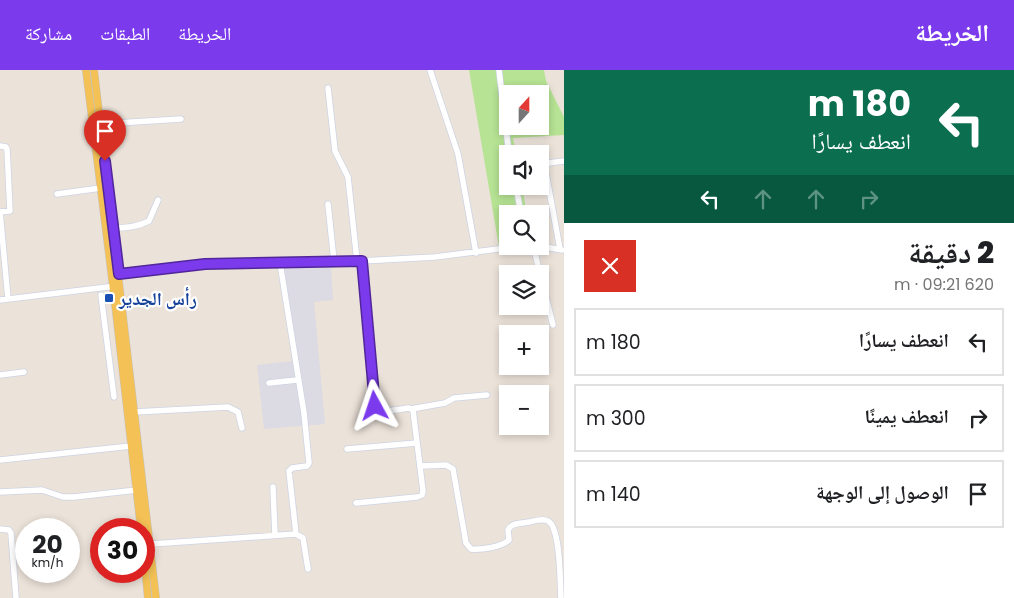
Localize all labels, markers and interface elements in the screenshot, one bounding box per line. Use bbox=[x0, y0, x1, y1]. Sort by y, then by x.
text: الخريطة bbox=[915, 16, 989, 49]
text: مشاركة bbox=[25, 21, 72, 46]
text: الطبقات bbox=[100, 21, 150, 46]
text: الخريطة bbox=[178, 21, 231, 46]
text: 180 m bbox=[808, 79, 911, 128]
north arrow bbox=[499, 85, 549, 135]
map controls bbox=[499, 85, 549, 435]
icon: left bbox=[929, 90, 994, 155]
pin bbox=[84, 110, 126, 161]
icon: arrive bbox=[91, 117, 119, 145]
text: انعطف يسارًا bbox=[811, 126, 911, 157]
button: sound bbox=[499, 145, 549, 195]
icon: left bbox=[696, 185, 724, 213]
icon: ahead bbox=[749, 185, 777, 213]
icon: ahead bbox=[802, 185, 830, 213]
icon: right bbox=[855, 185, 883, 213]
button: search bbox=[499, 205, 549, 255]
text: 2 دقيقة bbox=[908, 231, 994, 274]
button: close bbox=[584, 240, 636, 292]
button: layers bbox=[499, 265, 549, 315]
text: 620 m · 09:21 bbox=[894, 273, 994, 296]
place label: رأس الجدير bbox=[118, 286, 197, 311]
marker: رأس الجدير bbox=[103, 292, 115, 304]
button: + bbox=[499, 325, 549, 375]
text: انعطف يسارًا bbox=[859, 327, 949, 354]
icon: left bbox=[964, 328, 992, 356]
text: 180 m bbox=[586, 329, 641, 356]
position arrow bbox=[348, 379, 400, 431]
button: − bbox=[499, 385, 549, 435]
text: انعطف يمينًا bbox=[864, 403, 949, 430]
icon: right bbox=[964, 404, 992, 432]
text: 300 m bbox=[586, 405, 646, 432]
text: الوصول إلى الوجهة bbox=[816, 479, 949, 506]
icon: arrive bbox=[964, 480, 992, 508]
text: 140 m bbox=[586, 481, 641, 508]
speed limit sign: 30 bbox=[90, 518, 155, 583]
text: 20 bbox=[32, 527, 63, 562]
text: km/h bbox=[32, 554, 63, 571]

